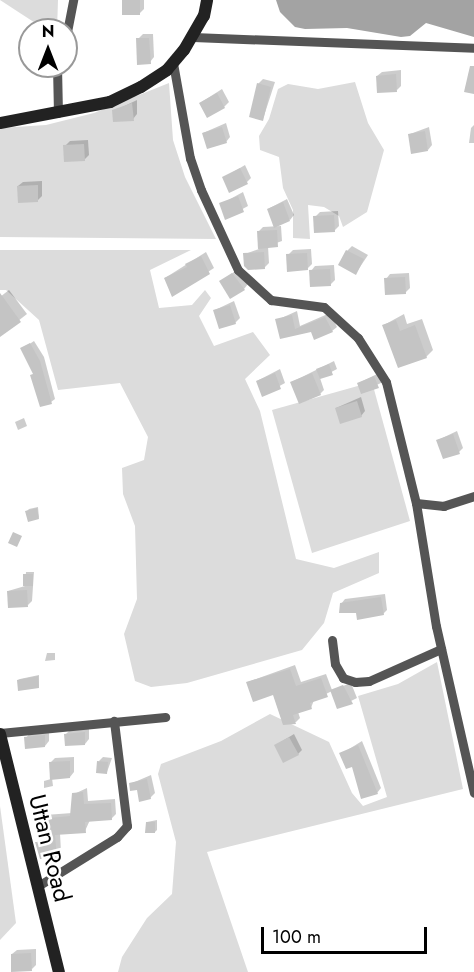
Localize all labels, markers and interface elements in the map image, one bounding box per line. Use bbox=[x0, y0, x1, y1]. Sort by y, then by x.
north arrow bbox=[18, 18, 78, 78]
text: N bbox=[42, 20, 54, 43]
street label: Uttan Road bbox=[23, 791, 77, 905]
scale bar bbox=[264, 915, 430, 953]
text: 100 m bbox=[272, 924, 321, 950]

